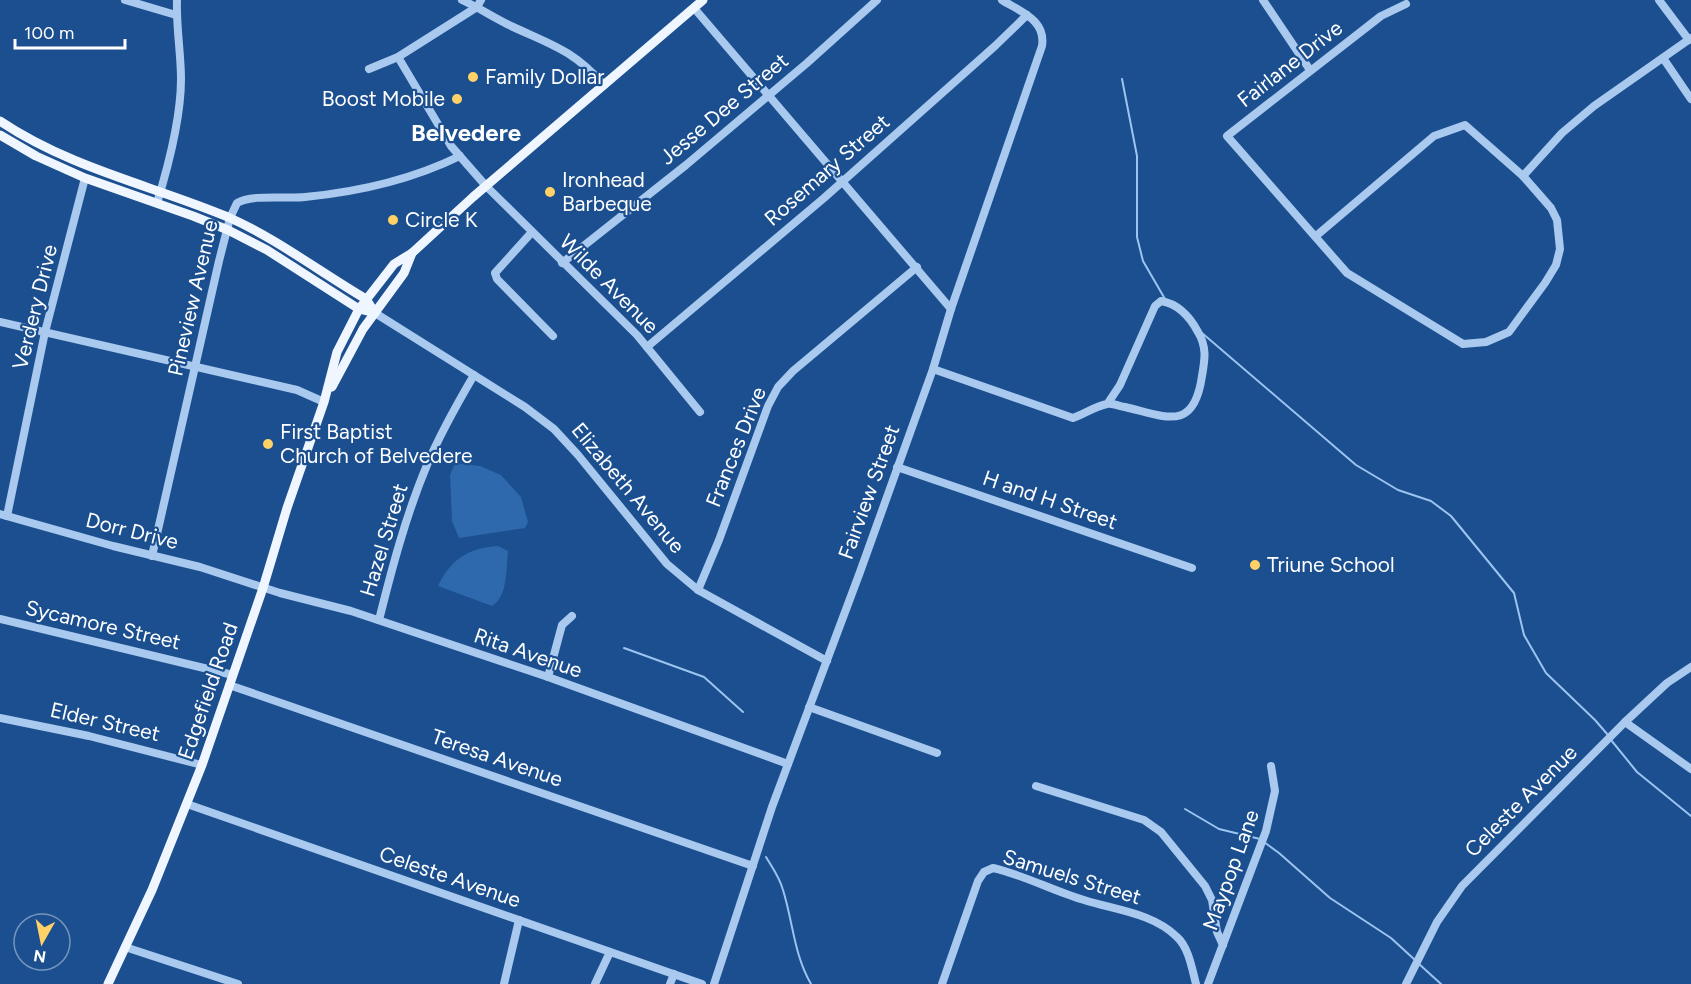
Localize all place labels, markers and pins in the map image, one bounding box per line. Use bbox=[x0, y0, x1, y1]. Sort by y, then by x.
place label: Family Dollar bbox=[485, 64, 604, 89]
marker: Family Dollar bbox=[466, 70, 480, 84]
place label: Boost Mobile bbox=[322, 86, 445, 111]
marker: Boost Mobile bbox=[450, 92, 464, 106]
place label: Ironhead Barbeque bbox=[562, 167, 652, 216]
marker: Ironhead Barbeque bbox=[543, 185, 557, 199]
place label: Circle K bbox=[405, 207, 478, 232]
marker: Circle K bbox=[386, 213, 400, 227]
place label: First Baptist Church of Belvedere bbox=[280, 419, 472, 468]
marker: First Baptist Church of Belvedere bbox=[261, 437, 275, 451]
place label: Triune School bbox=[1267, 552, 1395, 577]
marker: Triune School bbox=[1248, 558, 1262, 572]

